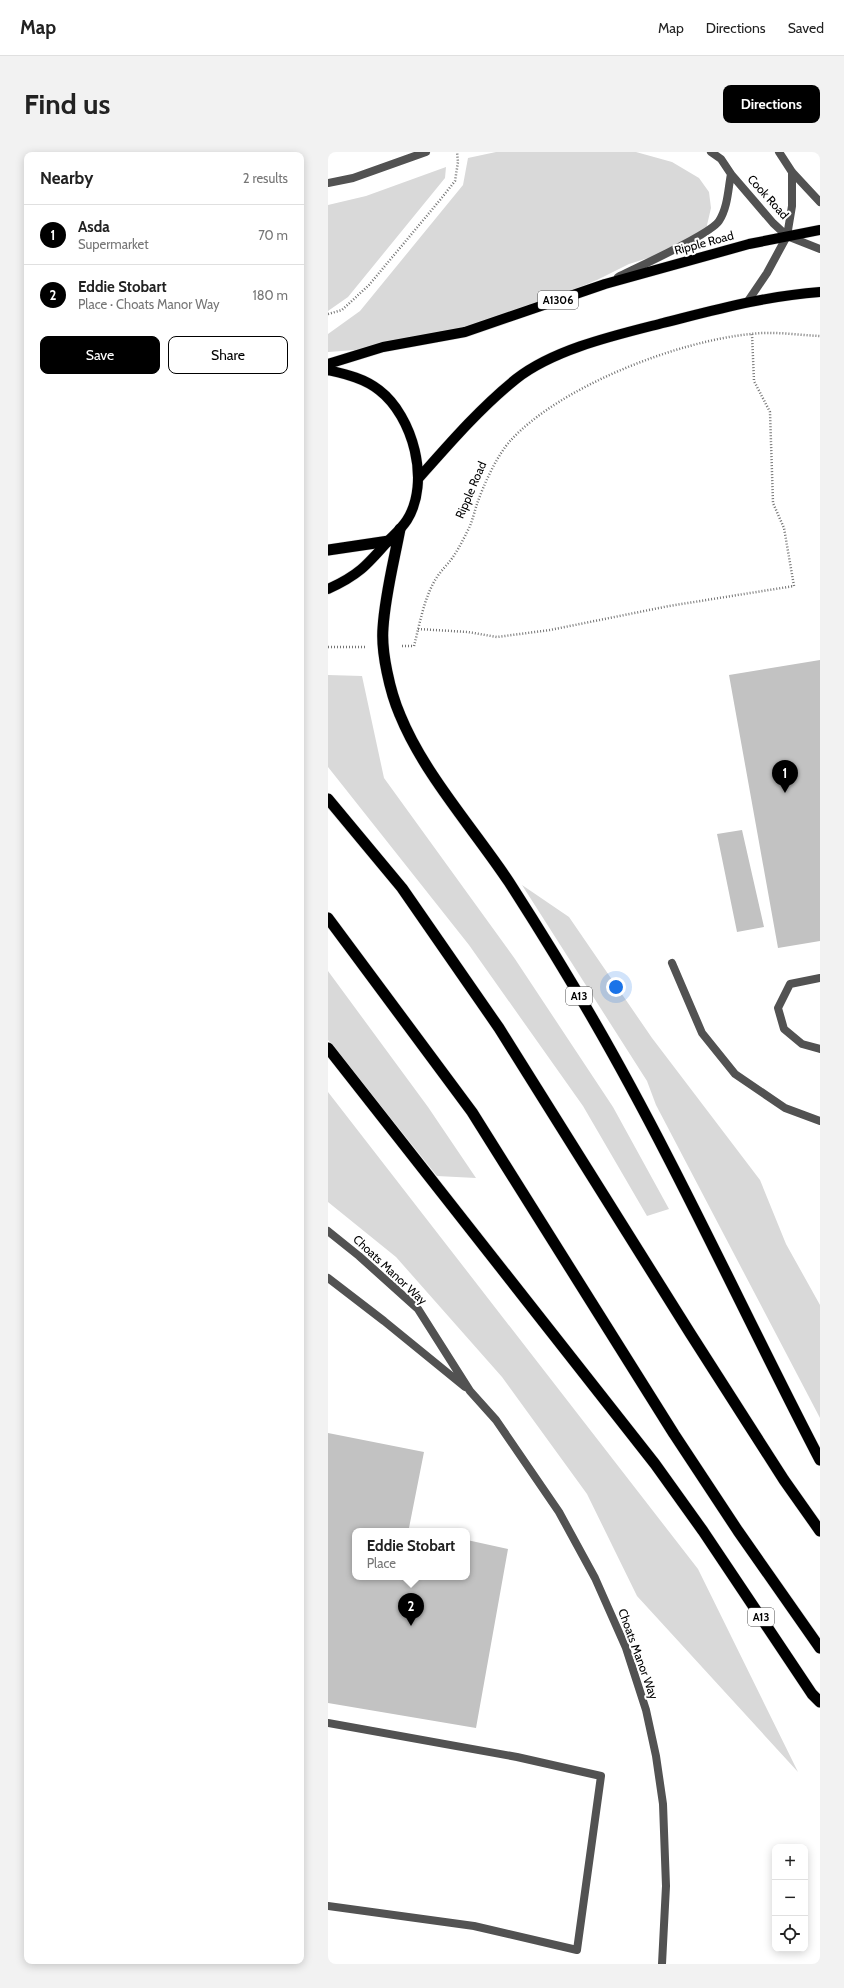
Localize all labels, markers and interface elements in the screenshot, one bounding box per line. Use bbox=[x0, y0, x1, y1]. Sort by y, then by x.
text: Map bbox=[20, 16, 56, 39]
text: Map bbox=[658, 19, 684, 37]
text: Directions bbox=[706, 19, 766, 37]
text: Saved bbox=[788, 19, 824, 37]
button: Directions bbox=[723, 85, 820, 123]
text: Find us bbox=[24, 87, 110, 121]
text: Nearby bbox=[40, 168, 93, 188]
text: 2 results bbox=[243, 170, 288, 186]
street label: Cook Road bbox=[745, 171, 792, 222]
text: Asda bbox=[78, 218, 110, 236]
text: 1 bbox=[51, 227, 55, 243]
text: 70 m bbox=[258, 227, 288, 243]
street label: Ripple Road bbox=[673, 227, 735, 258]
text: Supermarket bbox=[78, 236, 149, 252]
text: Eddie Stobart bbox=[78, 278, 167, 296]
text: 2 bbox=[50, 287, 56, 303]
text: 180 m bbox=[252, 287, 288, 303]
road number: A1306 bbox=[538, 291, 578, 309]
text: Place · Choats Manor Way bbox=[78, 296, 220, 312]
button: Save bbox=[40, 336, 160, 374]
button: Share bbox=[168, 336, 288, 374]
street label: Ripple Road bbox=[452, 459, 489, 521]
pin: 1 bbox=[772, 760, 798, 793]
your location bbox=[606, 977, 626, 997]
road number: A13 bbox=[566, 987, 592, 1005]
street label: Choats Manor Way bbox=[350, 1232, 430, 1308]
popup bbox=[352, 1528, 470, 1580]
text: Eddie Stobart bbox=[367, 1537, 455, 1555]
text: Place bbox=[367, 1555, 396, 1571]
pin: 2 bbox=[398, 1593, 424, 1626]
street label: Choats Manor Way bbox=[615, 1606, 662, 1701]
road number: A13 bbox=[748, 1608, 774, 1626]
map controls bbox=[772, 1844, 808, 1952]
button: + bbox=[772, 1844, 808, 1880]
button: − bbox=[772, 1880, 808, 1916]
button: locate bbox=[772, 1916, 808, 1952]

